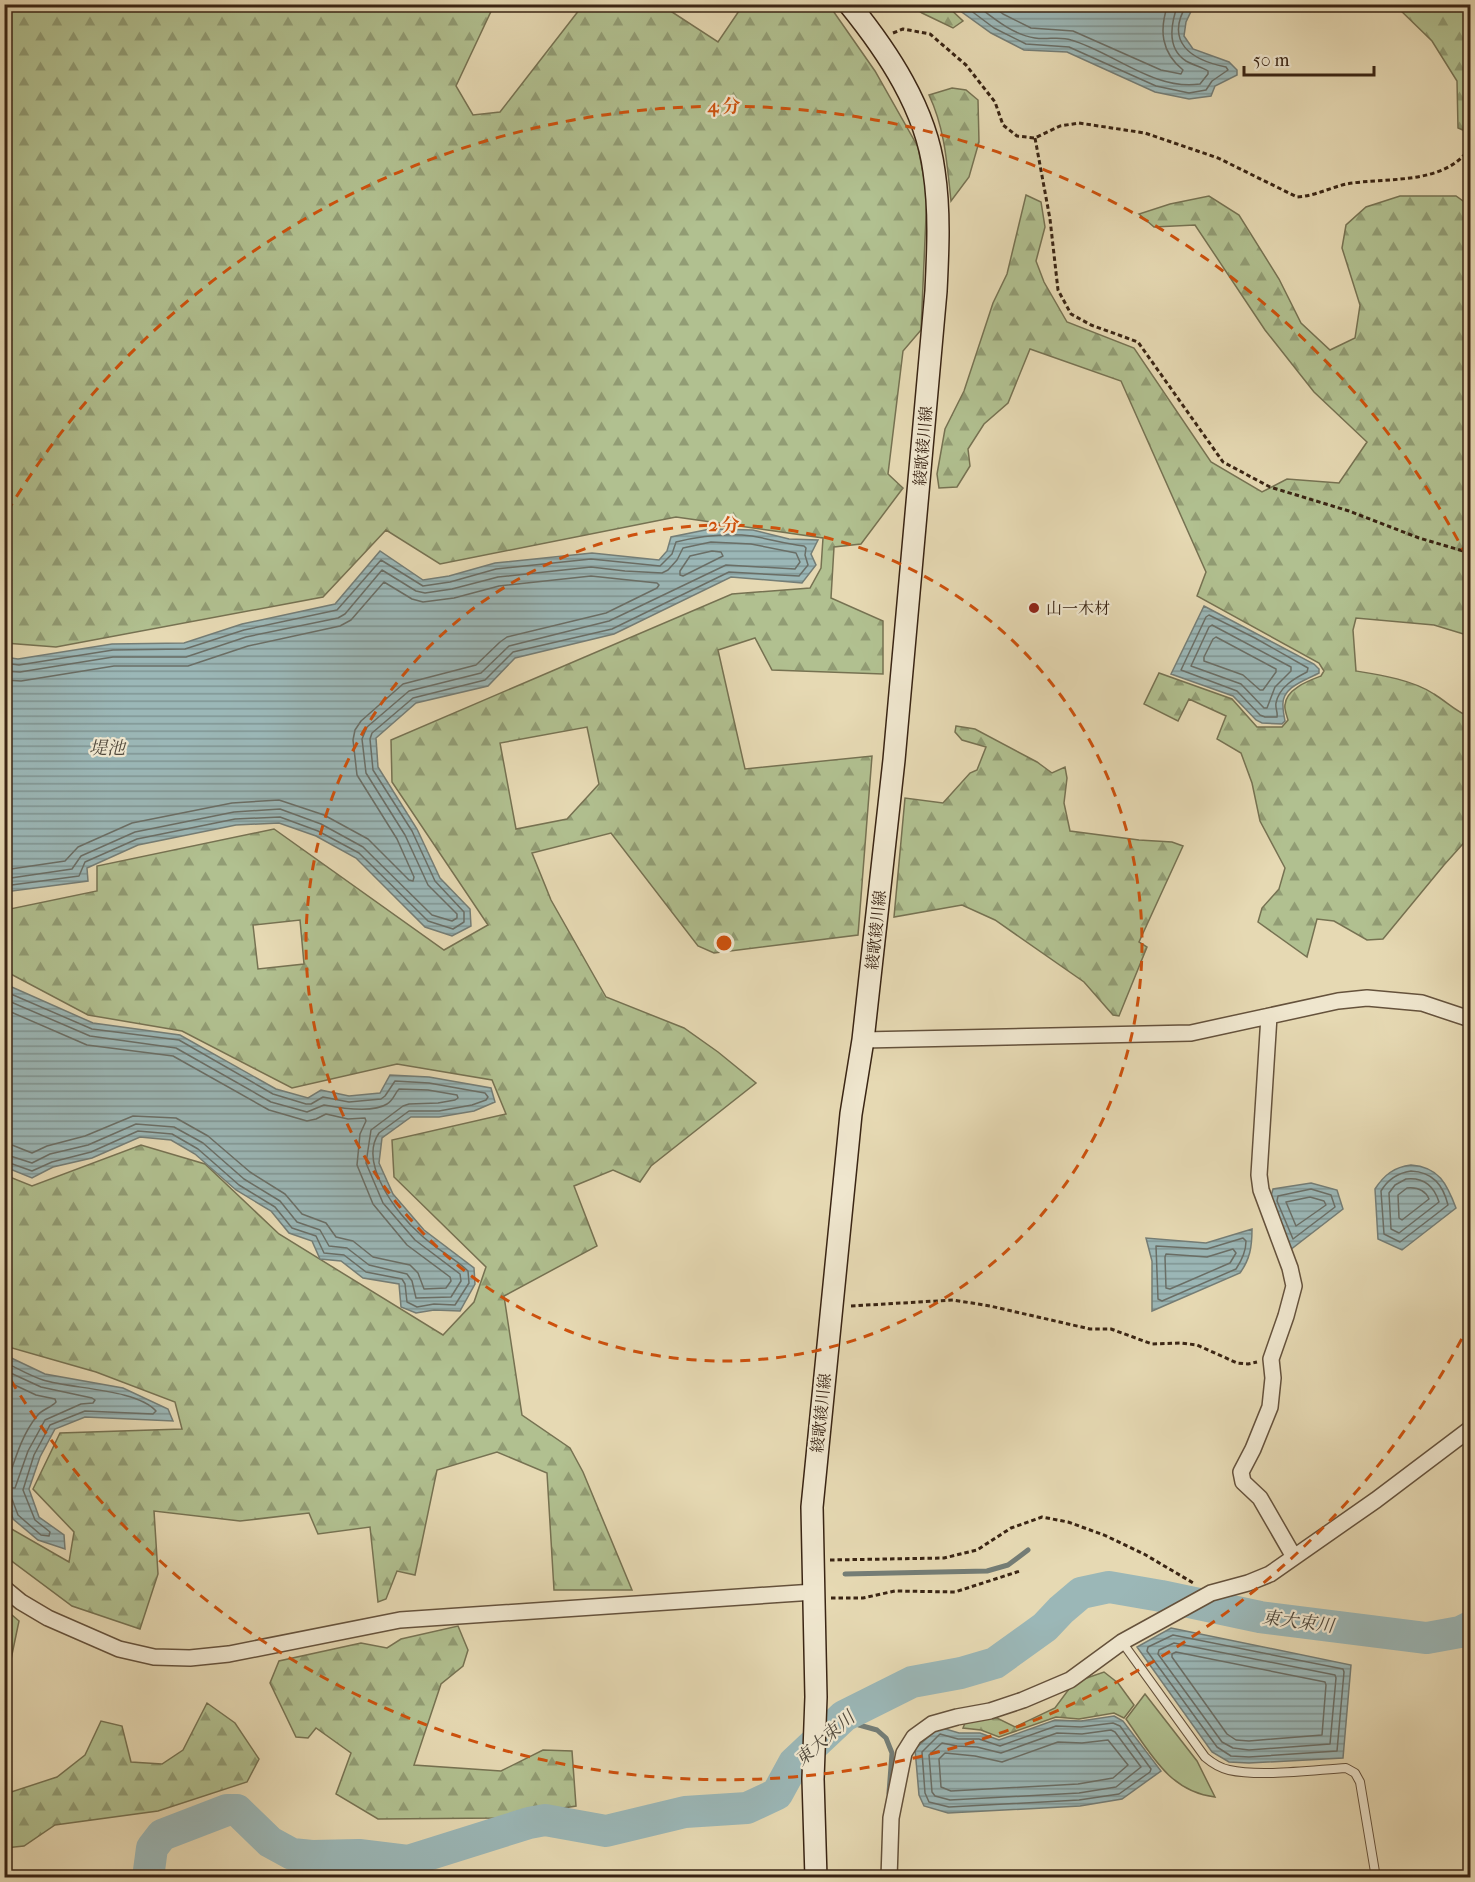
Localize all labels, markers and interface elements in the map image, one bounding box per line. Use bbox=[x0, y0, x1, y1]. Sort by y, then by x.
scale bar bbox=[1244, 39, 1374, 77]
text: 50 m bbox=[1253, 50, 1290, 71]
text: 4 分 bbox=[707, 96, 740, 117]
street label: 綾歌綾川線 bbox=[910, 405, 936, 487]
text: 2 分 bbox=[708, 515, 740, 536]
place label: 山一木材 bbox=[1046, 599, 1110, 618]
marker: 山一木材 bbox=[1027, 601, 1041, 615]
water label: 堤池 bbox=[89, 738, 127, 759]
street label: 綾歌綾川線 bbox=[862, 889, 890, 971]
centre of rings bbox=[714, 933, 734, 953]
street label: 綾歌綾川線 bbox=[807, 1372, 835, 1454]
water label: 東大束川 bbox=[1261, 1607, 1337, 1637]
water label: 東大束川 bbox=[791, 1706, 861, 1771]

